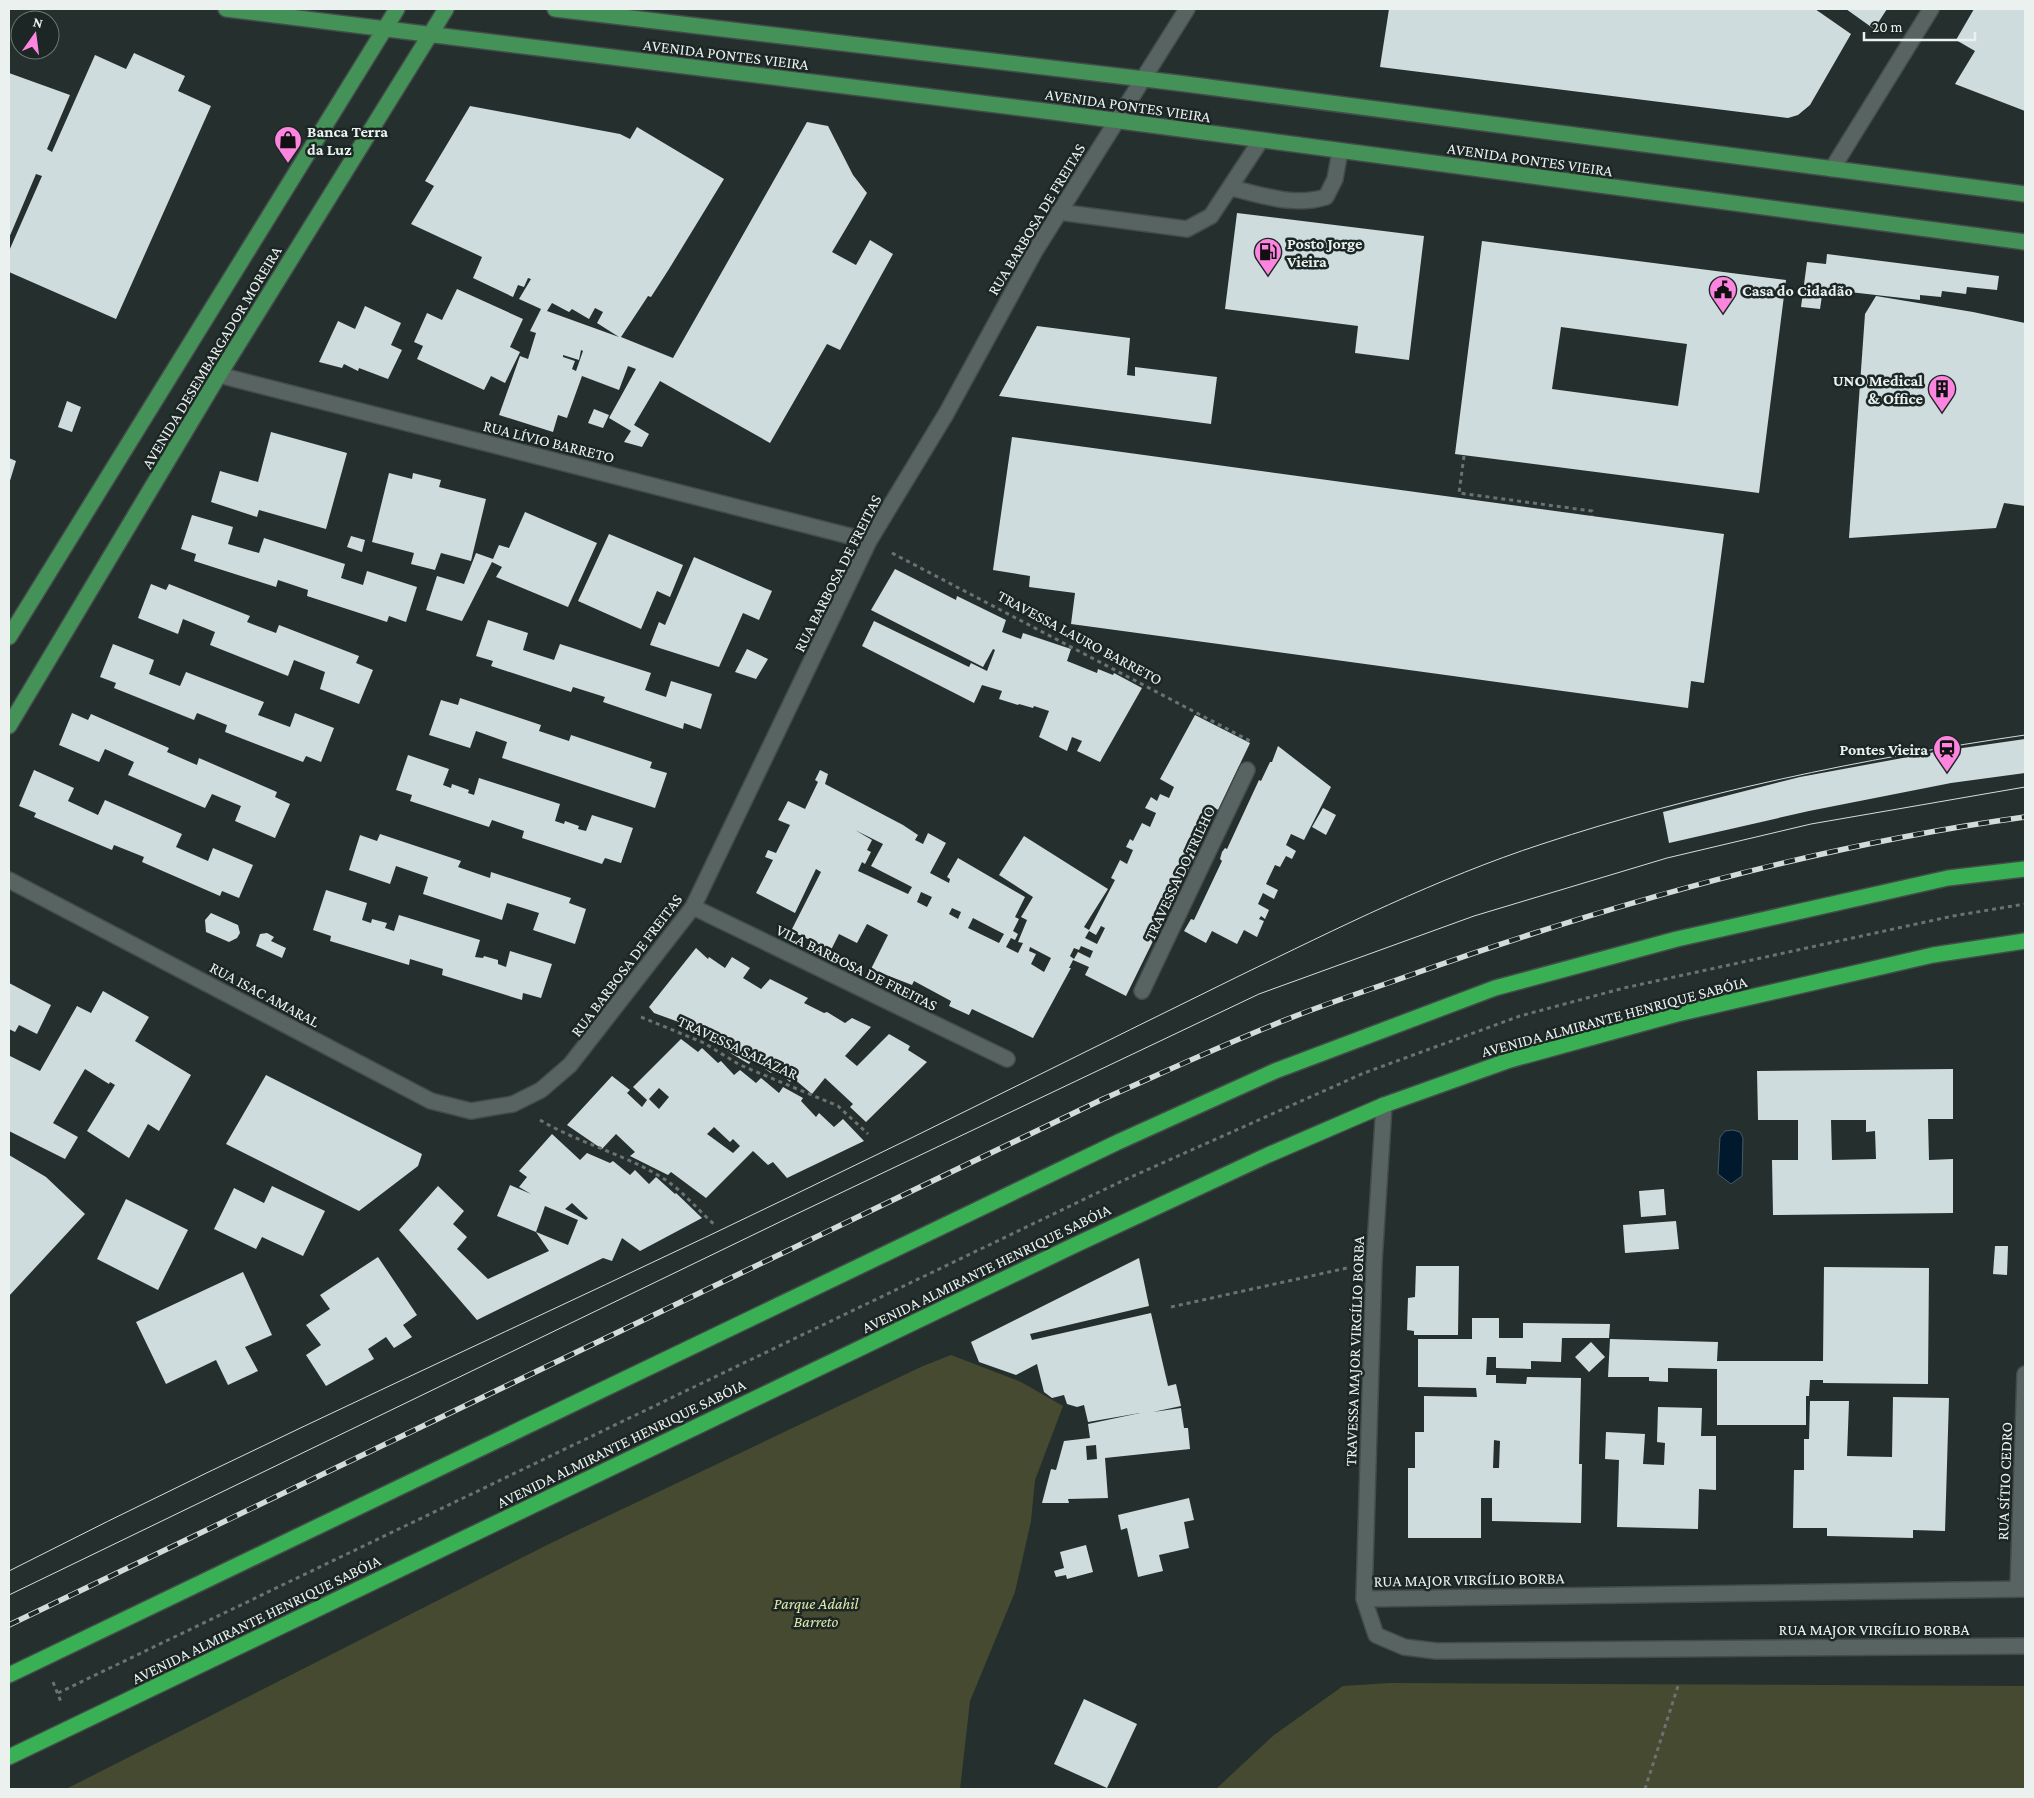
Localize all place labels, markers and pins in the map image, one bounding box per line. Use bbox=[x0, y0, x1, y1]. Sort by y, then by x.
place label: Banca Terra da Luz bbox=[307, 123, 388, 158]
shop icon: Banca Terra da Luz bbox=[273, 125, 303, 164]
place label: Posto Jorge Vieira bbox=[1286, 235, 1363, 270]
fuel station icon: Posto Jorge Vieira bbox=[1253, 237, 1283, 276]
public building icon: Casa do Cidadão bbox=[1708, 275, 1738, 314]
place label: Casa do Cidadão bbox=[1742, 282, 1853, 299]
place label: UNO Medical & Office bbox=[1833, 372, 1924, 407]
building icon: UNO Medical & Office bbox=[1927, 374, 1957, 413]
station icon: Pontes Vieira bbox=[1932, 734, 1962, 773]
place label: Pontes Vieira bbox=[1839, 741, 1928, 758]

